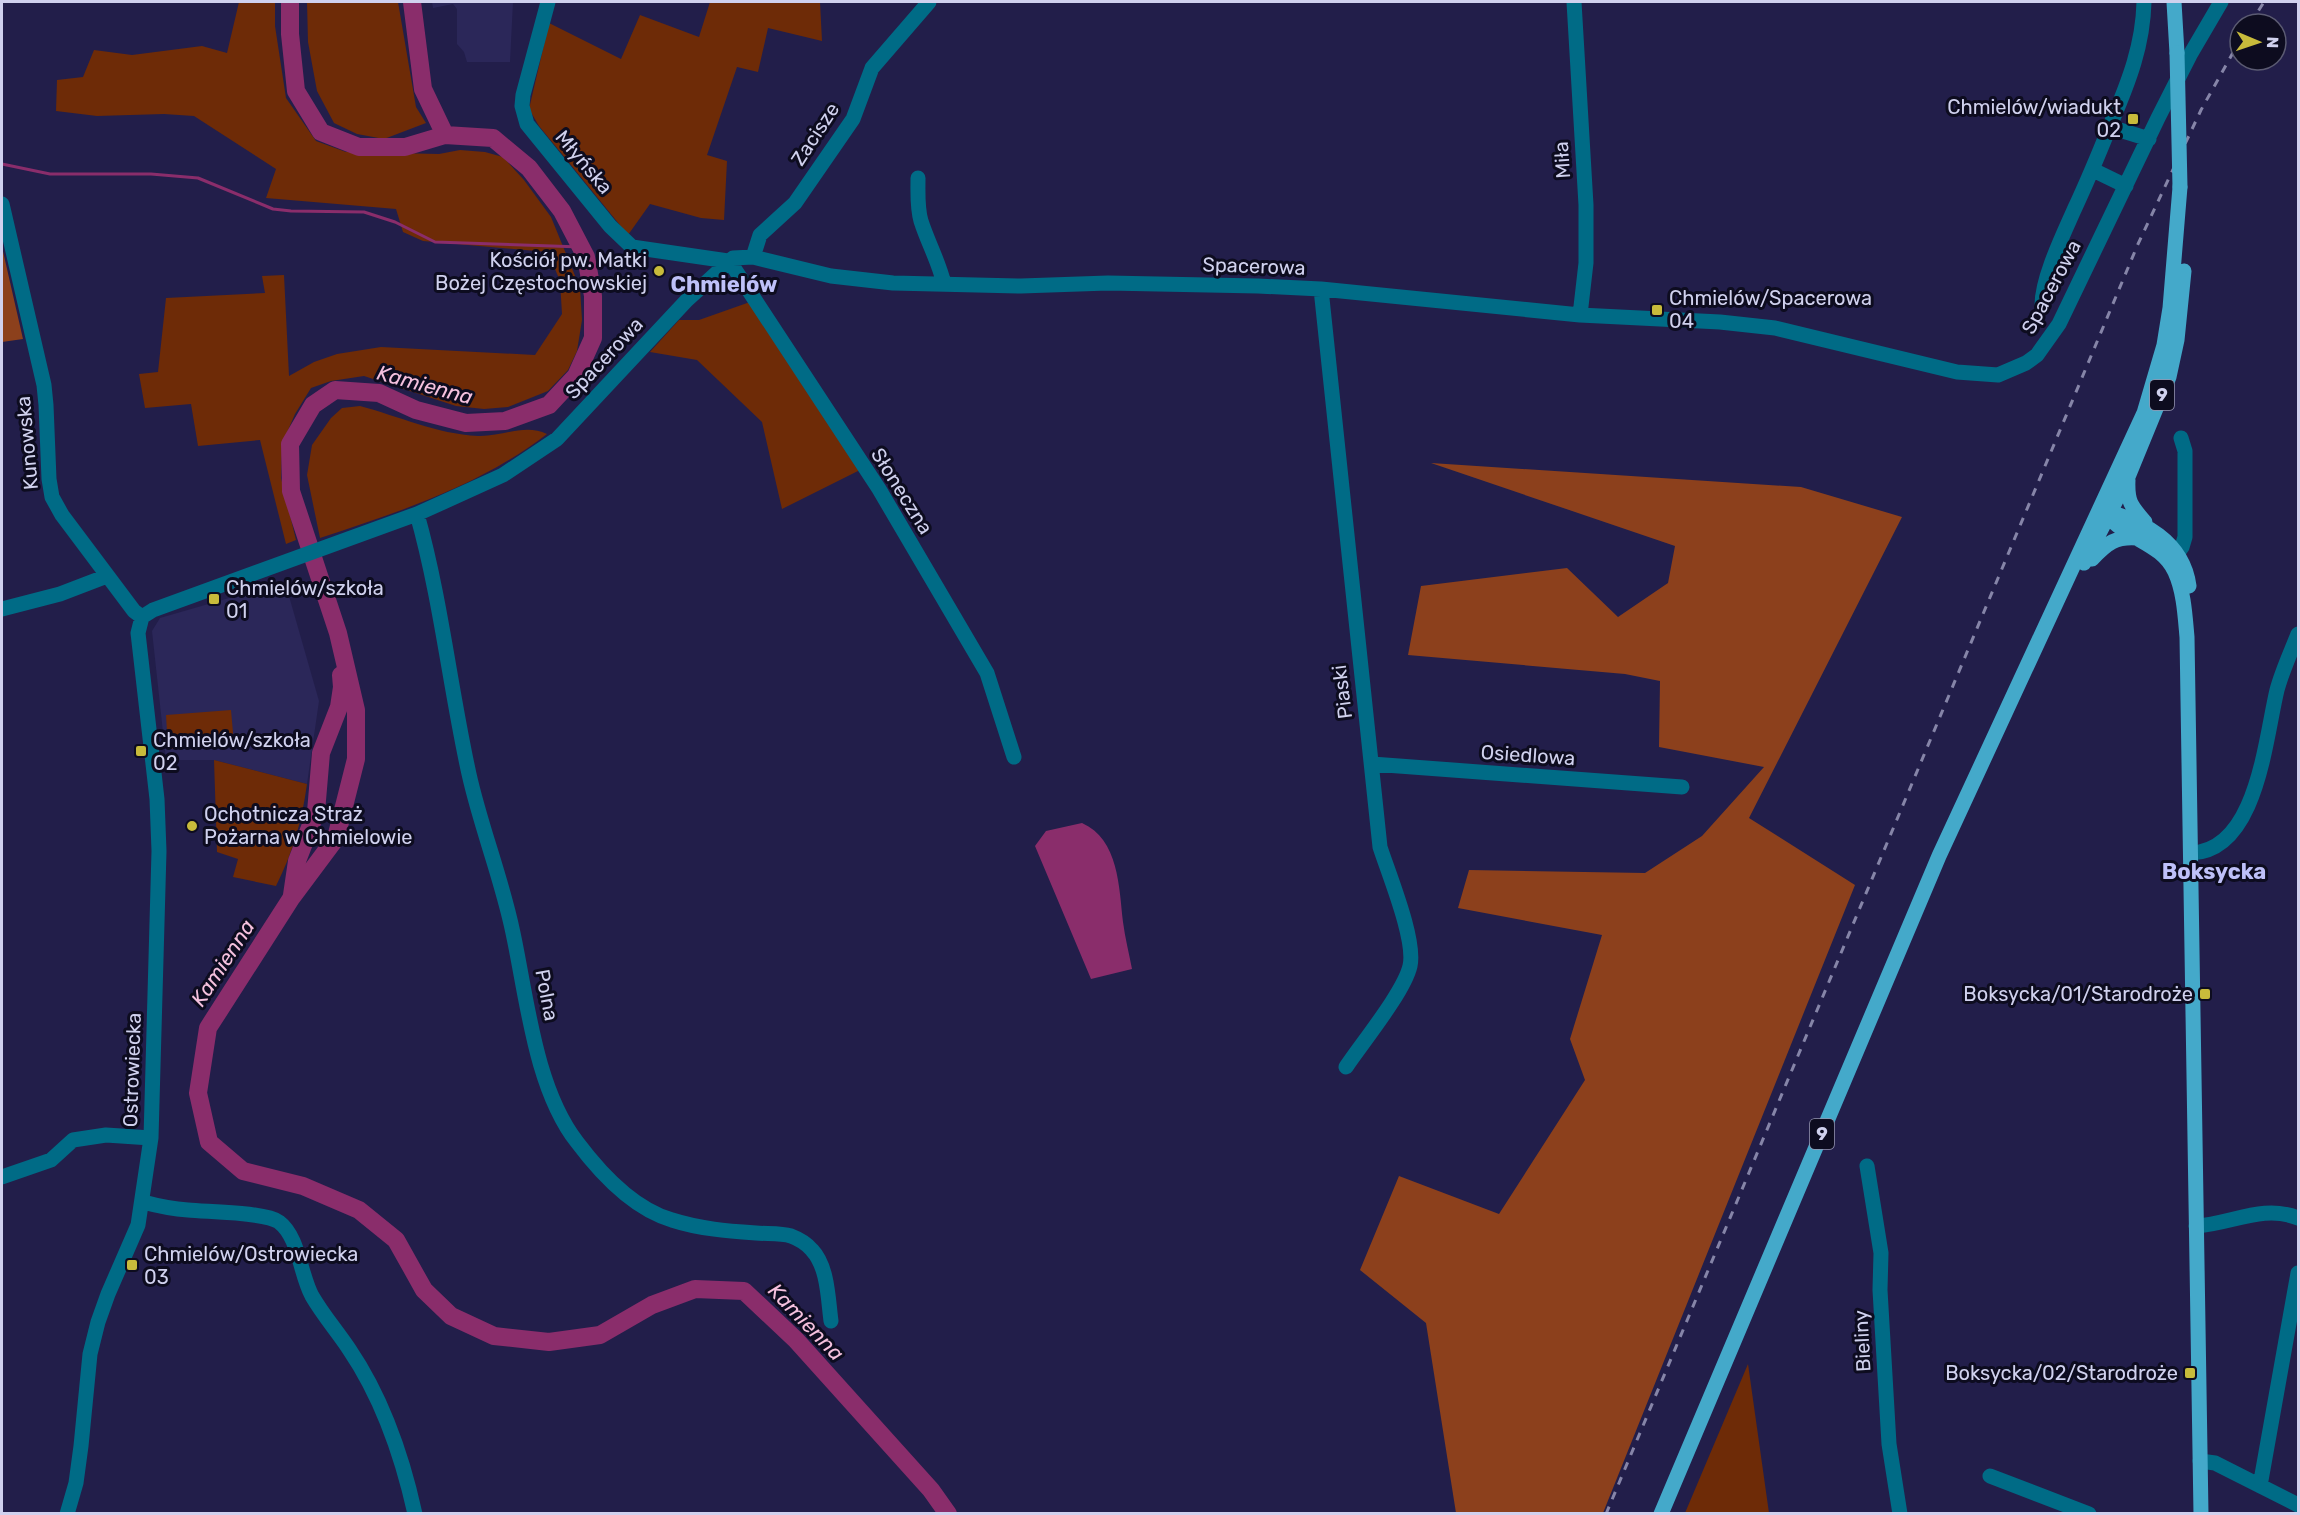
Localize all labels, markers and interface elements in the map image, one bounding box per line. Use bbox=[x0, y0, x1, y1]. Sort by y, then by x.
north arrow bbox=[2228, 12, 2288, 72]
text: N bbox=[2263, 36, 2282, 49]
place label: Chmielów/wiadukt 02 bbox=[1947, 95, 2121, 142]
street label: Zacisze bbox=[786, 98, 844, 170]
marker: Chmielów/wiadukt 02 bbox=[2126, 112, 2140, 126]
street label: Młyńska bbox=[550, 125, 618, 199]
street label: Miła bbox=[1549, 141, 1575, 179]
street label: Spacerowa bbox=[2016, 236, 2086, 338]
place label: Kościół pw. Matki Bożej Częstochowskiej bbox=[435, 248, 647, 295]
street label: Spacerowa bbox=[1202, 252, 1306, 280]
marker: Kościół pw. Matki Bożej Częstochowskiej bbox=[652, 264, 666, 278]
district label: Chmielów bbox=[670, 271, 778, 298]
place label: Chmielów/Spacerowa 04 bbox=[1669, 286, 1872, 333]
marker: Chmielów/Spacerowa 04 bbox=[1650, 303, 1664, 317]
street label: Spacerowa bbox=[560, 312, 648, 404]
water label: Kamienna bbox=[375, 360, 476, 409]
road number: 9 bbox=[2150, 380, 2174, 410]
street label: Kunowska bbox=[11, 395, 43, 491]
street label: Słoneczna bbox=[866, 443, 938, 539]
place label: Chmielów/szkoła 01 bbox=[226, 576, 384, 623]
marker: Chmielów/szkoła 01 bbox=[207, 592, 221, 606]
street label: Piaski bbox=[1327, 664, 1357, 720]
place label: Chmielów/szkoła 02 bbox=[153, 728, 311, 775]
street label: Osiedlowa bbox=[1480, 740, 1576, 770]
marker: Chmielów/szkoła 02 bbox=[134, 744, 148, 758]
place label: Ochotnicza Straż Pożarna w Chmielowie bbox=[204, 802, 412, 849]
marker: Ochotnicza Straż Pożarna w Chmielowie bbox=[185, 819, 199, 833]
district label: Boksycka bbox=[2162, 858, 2266, 885]
water label: Kamienna bbox=[185, 915, 260, 1011]
street label: Polna bbox=[530, 967, 564, 1023]
place label: Boksycka/01/Starodroże bbox=[1963, 982, 2193, 1006]
marker: Boksycka/01/Starodroże bbox=[2198, 987, 2212, 1001]
street label: Ostrowiecka bbox=[118, 1012, 146, 1128]
road number: 9 bbox=[1810, 1119, 1834, 1149]
place label: Chmielów/Ostrowiecka 03 bbox=[144, 1242, 358, 1289]
marker: Chmielów/Ostrowiecka 03 bbox=[125, 1258, 139, 1272]
water label: Kamienna bbox=[763, 1278, 849, 1366]
street label: Bieliny bbox=[1848, 1309, 1876, 1373]
place label: Boksycka/02/Starodroże bbox=[1945, 1361, 2178, 1385]
marker: Boksycka/02/Starodroże bbox=[2183, 1366, 2197, 1380]

